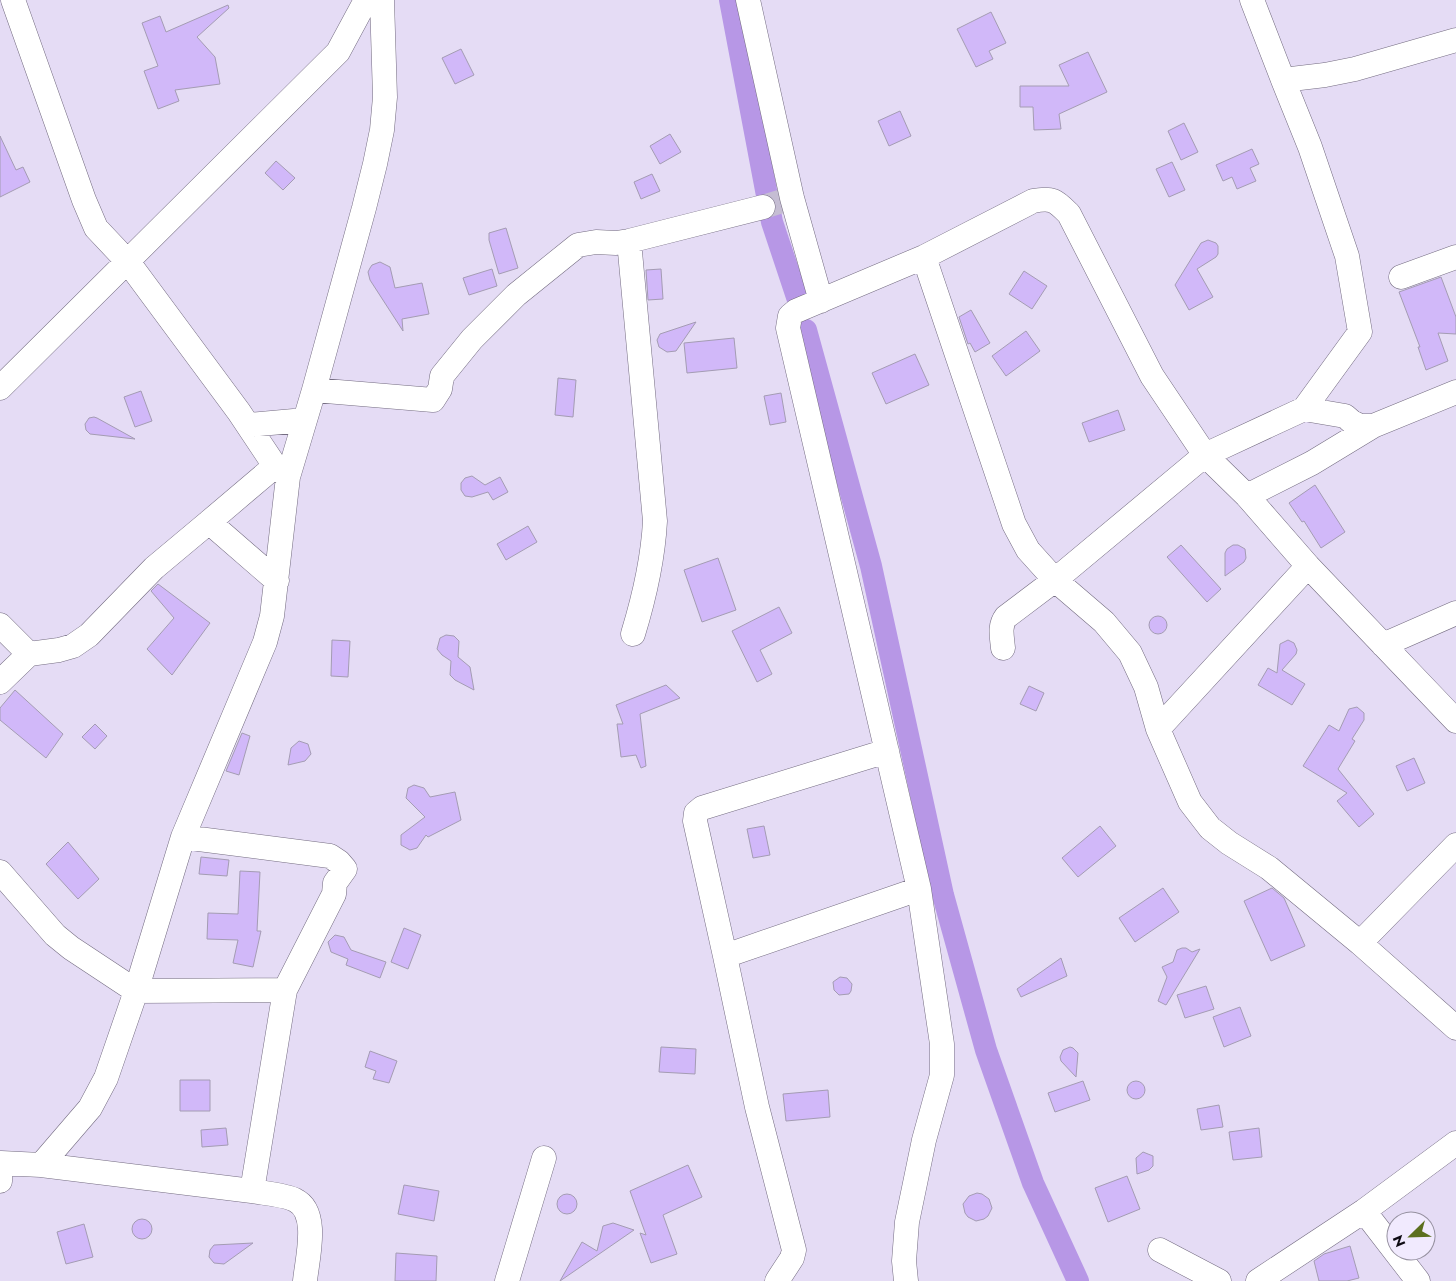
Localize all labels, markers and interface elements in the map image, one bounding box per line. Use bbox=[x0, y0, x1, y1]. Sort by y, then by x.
north arrow bbox=[1386, 1211, 1436, 1261]
text: N bbox=[1388, 1232, 1410, 1250]

